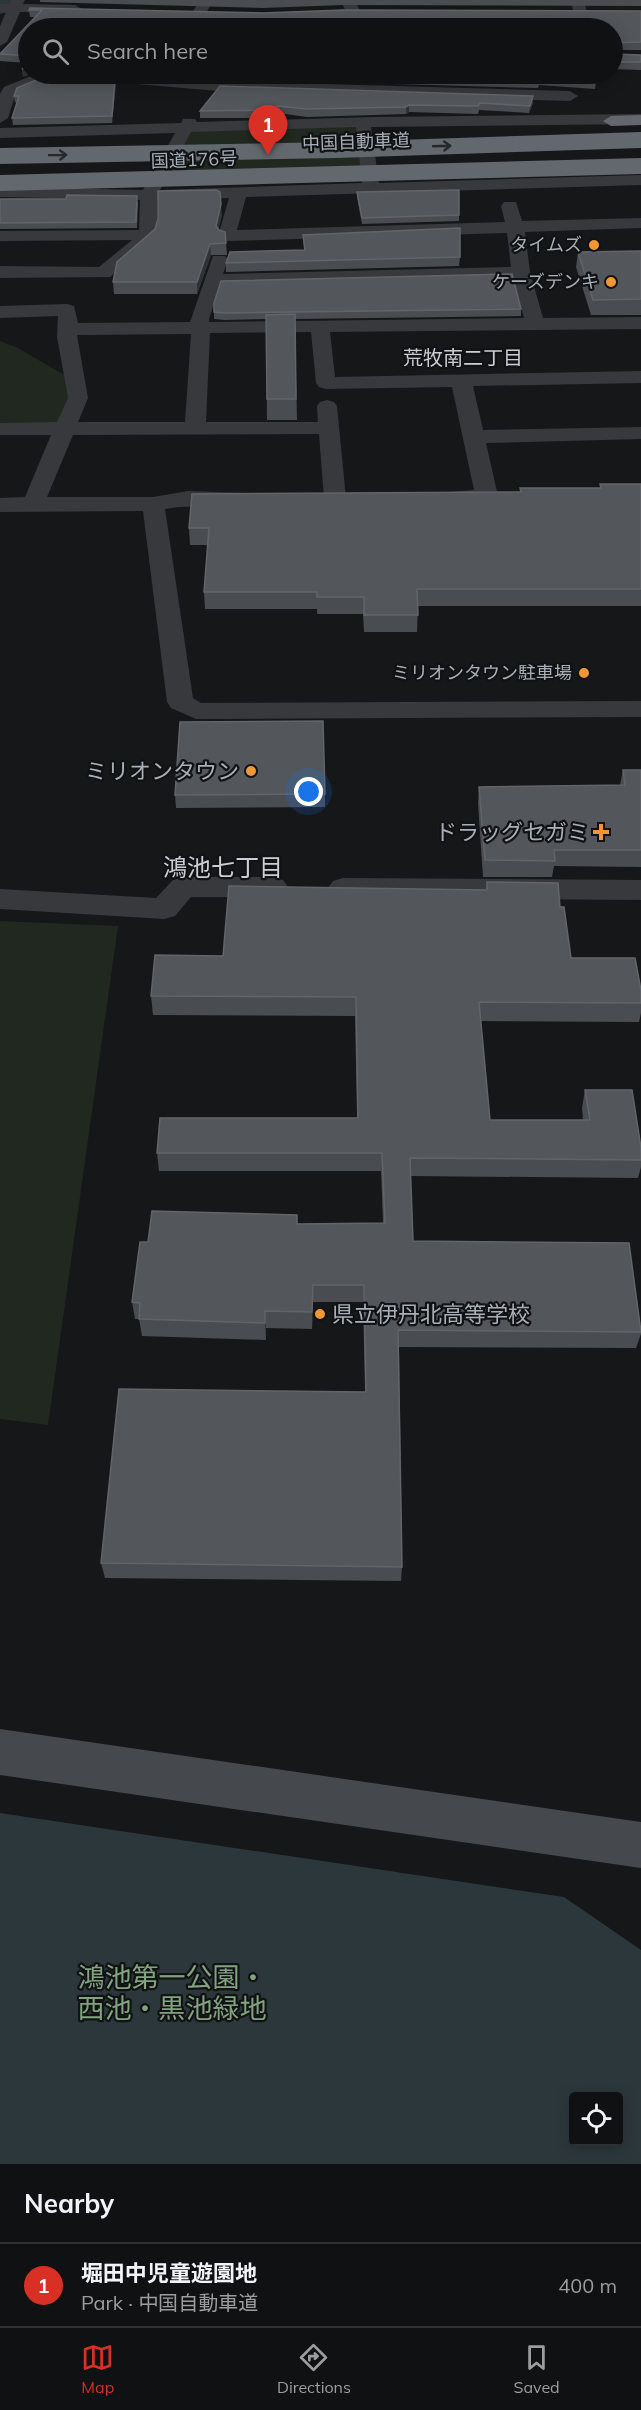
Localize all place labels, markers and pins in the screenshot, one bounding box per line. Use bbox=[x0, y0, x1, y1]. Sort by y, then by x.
pin: 1 bbox=[248, 106, 288, 155]
place label: タイムズ bbox=[510, 233, 582, 256]
marker: タイムズ bbox=[587, 238, 601, 252]
place label: ケーズデンキ bbox=[492, 270, 599, 293]
marker: ケーズデンキ bbox=[604, 275, 618, 289]
place label: ミリオンタウン駐車場 bbox=[392, 661, 572, 684]
marker: ミリオンタウン駐車場 bbox=[577, 666, 591, 680]
place label: ミリオンタウン bbox=[85, 757, 239, 785]
marker: ミリオンタウン bbox=[244, 764, 258, 778]
place label: ドラッグセガミ bbox=[435, 818, 589, 846]
marker: ドラッグセガミ bbox=[594, 825, 608, 839]
place label: 県立伊丹北高等学校 bbox=[332, 1300, 530, 1328]
marker: 県立伊丹北高等学校 bbox=[313, 1307, 327, 1321]

